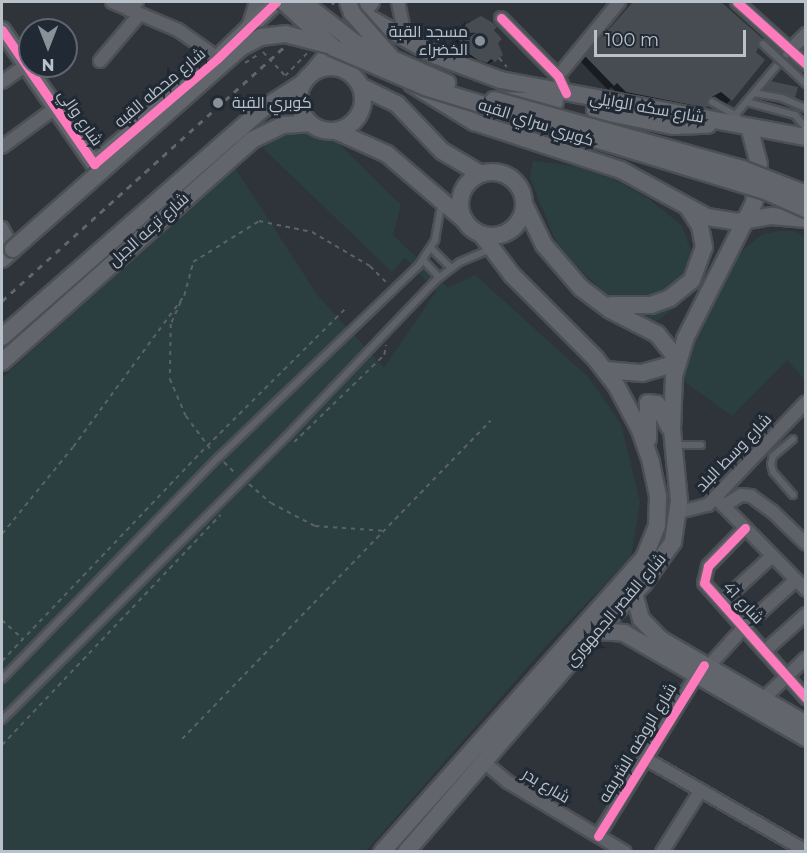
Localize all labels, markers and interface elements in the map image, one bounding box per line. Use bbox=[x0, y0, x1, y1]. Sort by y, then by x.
north arrow bbox=[18, 18, 78, 78]
scale bar bbox=[597, 18, 748, 56]
place label: مسجد القبة الخضراء bbox=[389, 22, 468, 60]
text: 100 m bbox=[605, 29, 659, 51]
marker: مسجد القبة الخضراء bbox=[473, 34, 487, 48]
street label: شارع محطه القبه bbox=[110, 44, 210, 132]
text: N bbox=[42, 55, 54, 74]
street label: شارع والي bbox=[54, 86, 106, 150]
street label: شارع سكه الوايلي bbox=[588, 88, 706, 128]
place label: كوبري القبة bbox=[232, 93, 312, 113]
marker: كوبري القبة bbox=[209, 94, 227, 112]
street label: كوبري سراي القبه bbox=[476, 95, 596, 151]
street label: شارع ترعه الجبل bbox=[105, 189, 193, 271]
street label: شارع وسط البلد bbox=[692, 410, 776, 496]
street label: شارع القصر الجمهوري bbox=[562, 549, 670, 671]
street label: شارع 41 bbox=[719, 578, 767, 628]
street label: شارع الروضه الشريفه bbox=[595, 680, 681, 806]
street label: شارع بدر bbox=[519, 764, 573, 808]

